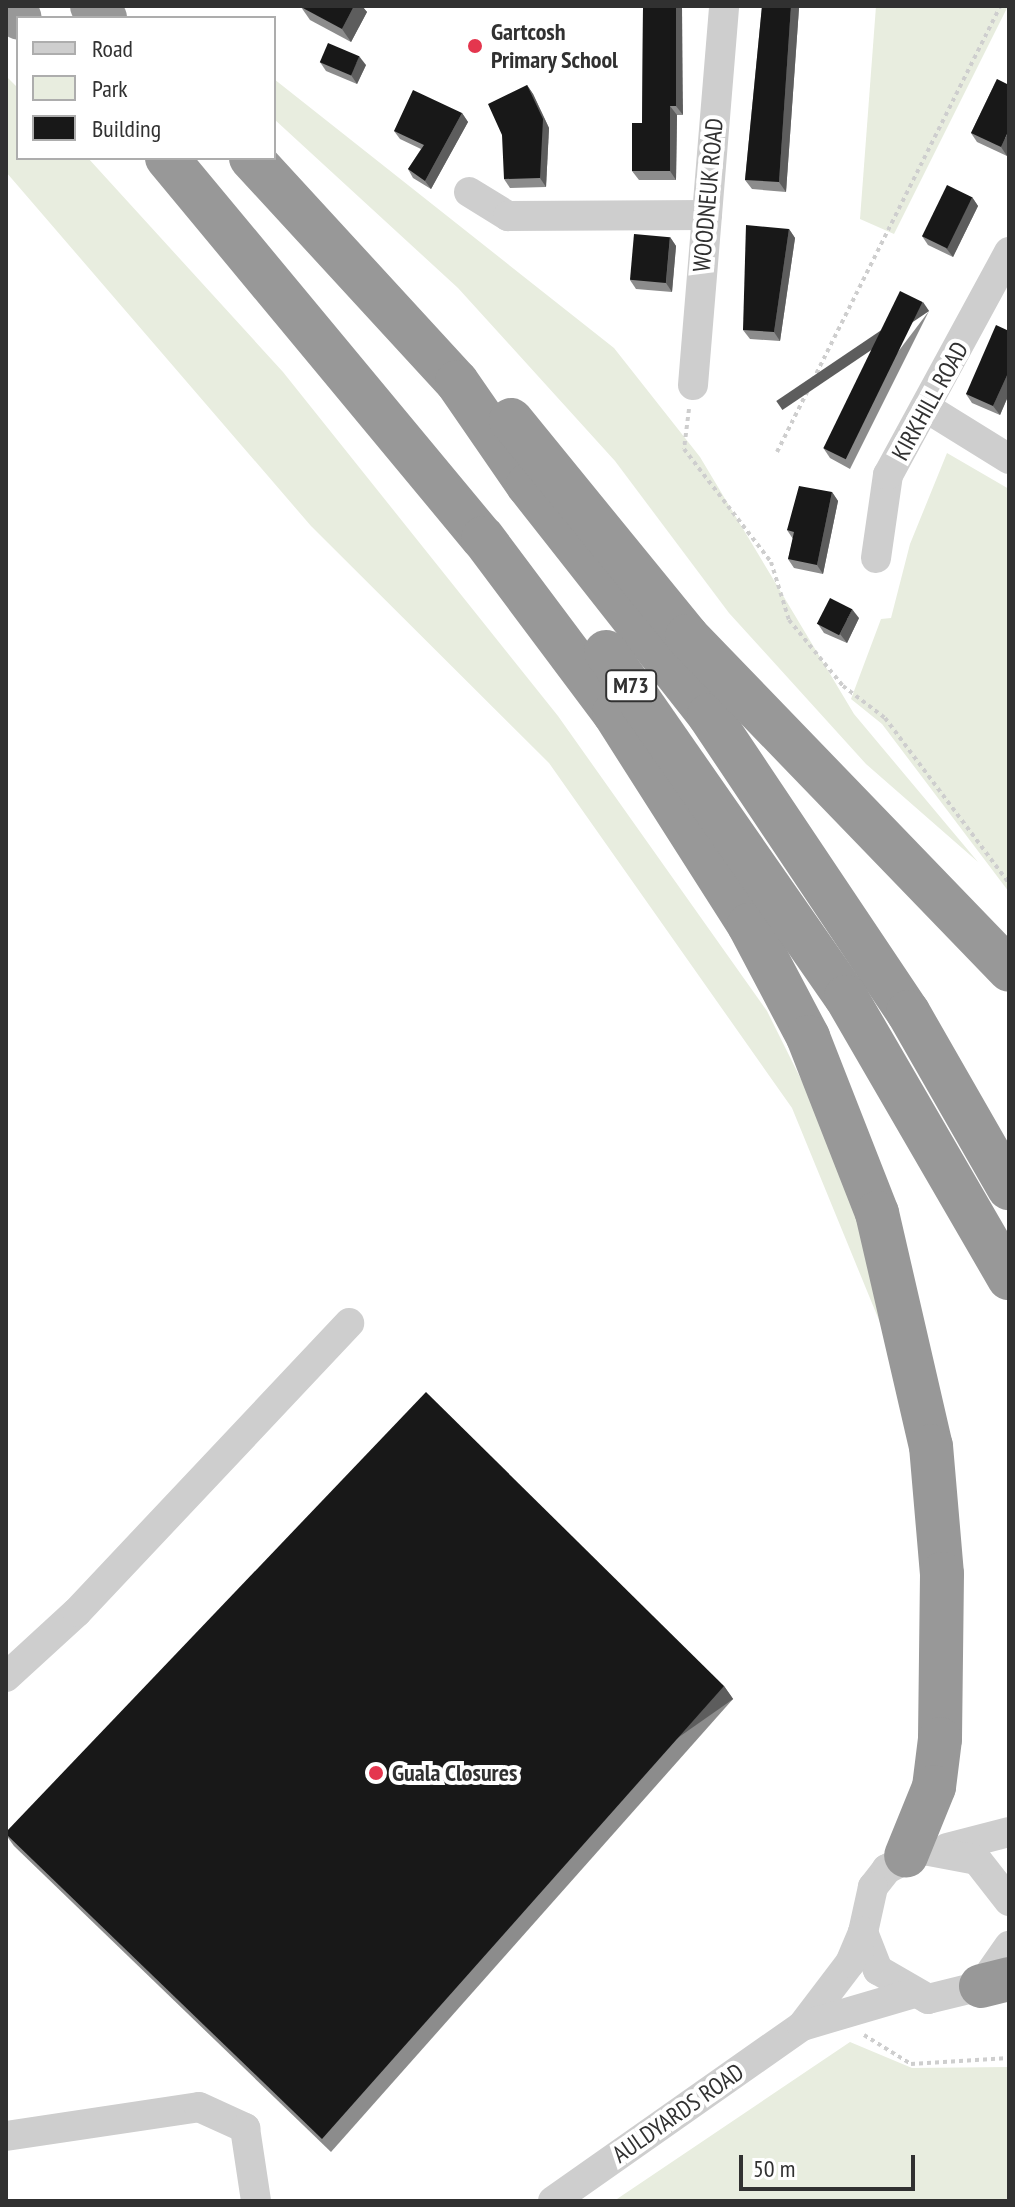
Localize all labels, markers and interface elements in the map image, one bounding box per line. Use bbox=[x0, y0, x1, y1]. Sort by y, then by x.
legend bbox=[16, 16, 276, 160]
place label: Gartcosh Primary School bbox=[491, 18, 619, 74]
text: Road bbox=[92, 33, 133, 64]
marker: Gartcosh Primary School bbox=[466, 37, 484, 55]
text: Park bbox=[92, 73, 128, 104]
text: Building bbox=[92, 113, 161, 144]
street label: WOODNEUK ROAD bbox=[687, 117, 729, 273]
street label: KIRKHILL ROAD bbox=[885, 336, 975, 466]
road number: M73 bbox=[605, 668, 657, 704]
place label: Guala Closures bbox=[392, 1759, 518, 1787]
marker: Guala Closures bbox=[367, 1764, 385, 1782]
street label: AULDYARDS ROAD bbox=[607, 2057, 749, 2169]
scale bar bbox=[743, 2139, 919, 2189]
text: 50 m bbox=[753, 2153, 795, 2184]

